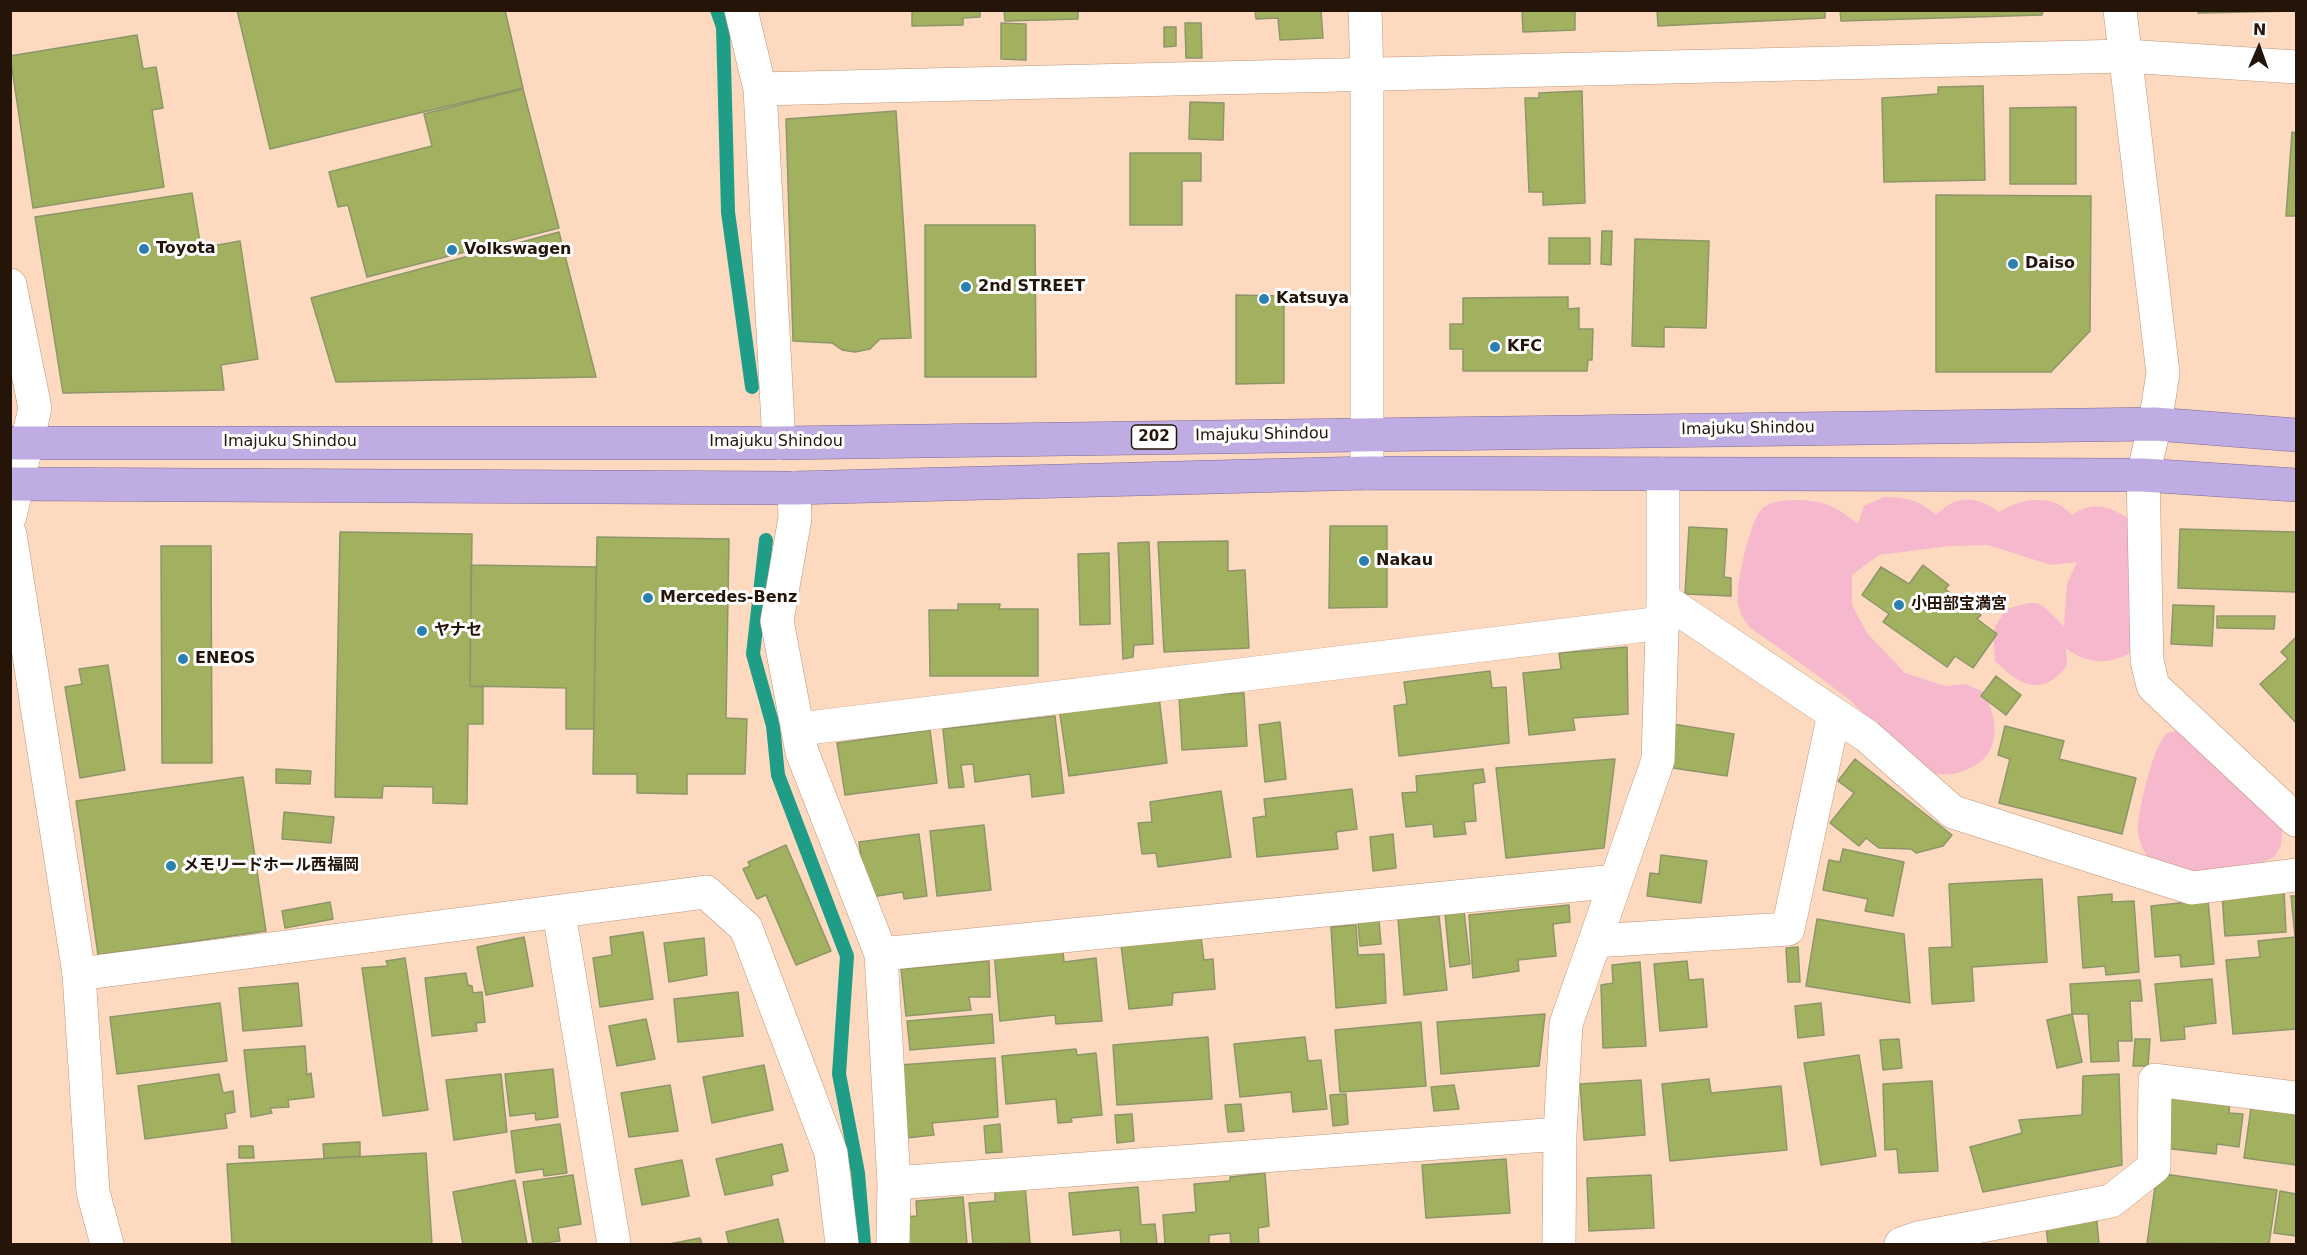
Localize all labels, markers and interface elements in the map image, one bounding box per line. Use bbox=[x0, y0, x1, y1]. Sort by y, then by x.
north arrow bbox=[2229, 18, 2289, 78]
text: N bbox=[2253, 20, 2267, 39]
place label: Toyota bbox=[156, 239, 216, 259]
place label: Volkswagen bbox=[464, 240, 571, 260]
marker: Toyota bbox=[137, 242, 151, 256]
marker: Volkswagen bbox=[445, 243, 459, 257]
place label: Daiso bbox=[2025, 254, 2075, 274]
marker: Daiso bbox=[2006, 257, 2020, 271]
place label: 2nd STREET bbox=[978, 277, 1085, 297]
marker: 2nd STREET bbox=[959, 280, 973, 294]
place label: Katsuya bbox=[1276, 289, 1349, 309]
marker: Katsuya bbox=[1257, 292, 1271, 306]
place label: KFC bbox=[1507, 337, 1542, 357]
marker: KFC bbox=[1488, 340, 1502, 354]
street label: Imajuku Shindou bbox=[1681, 418, 1815, 440]
street label: Imajuku Shindou bbox=[1195, 424, 1329, 446]
road number: 202 bbox=[1132, 425, 1176, 449]
street label: Imajuku Shindou bbox=[223, 432, 357, 452]
street label: Imajuku Shindou bbox=[709, 432, 843, 452]
place label: Nakau bbox=[1376, 551, 1433, 571]
marker: Nakau bbox=[1357, 554, 1371, 568]
place label: Mercedes-Benz bbox=[660, 588, 797, 608]
marker: Mercedes-Benz bbox=[641, 591, 655, 605]
place label: 小田部宝満宮 bbox=[1911, 595, 2007, 615]
marker: 小田部宝満宮 bbox=[1892, 598, 1906, 612]
place label: ヤナセ bbox=[434, 621, 482, 641]
marker: ヤナセ bbox=[415, 624, 429, 638]
place label: ENEOS bbox=[195, 649, 255, 669]
marker: ENEOS bbox=[176, 652, 190, 666]
place label: メモリードホール西福岡 bbox=[183, 856, 359, 876]
marker: メモリードホール西福岡 bbox=[164, 859, 178, 873]

